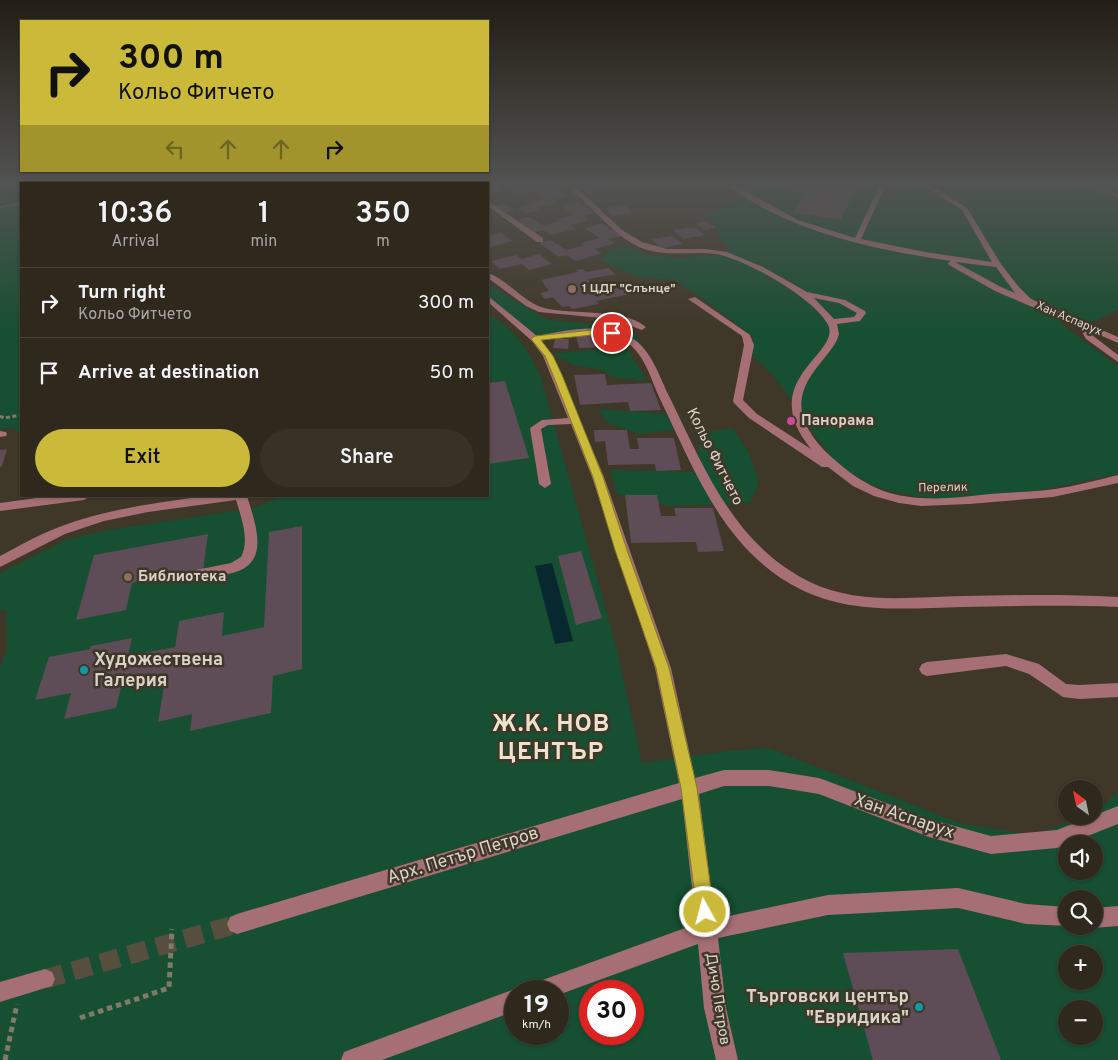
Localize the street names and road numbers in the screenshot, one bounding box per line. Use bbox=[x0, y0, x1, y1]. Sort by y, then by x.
street label: Хан Аспарух bbox=[1034, 298, 1104, 340]
street label: Кольо Фитчето bbox=[681, 405, 747, 509]
street label: Перелик bbox=[918, 480, 968, 496]
street label: Хан Аспарух bbox=[851, 789, 957, 845]
street label: Арх. Петър Петров bbox=[384, 822, 542, 890]
street label: Дичо Петров bbox=[700, 951, 734, 1047]

